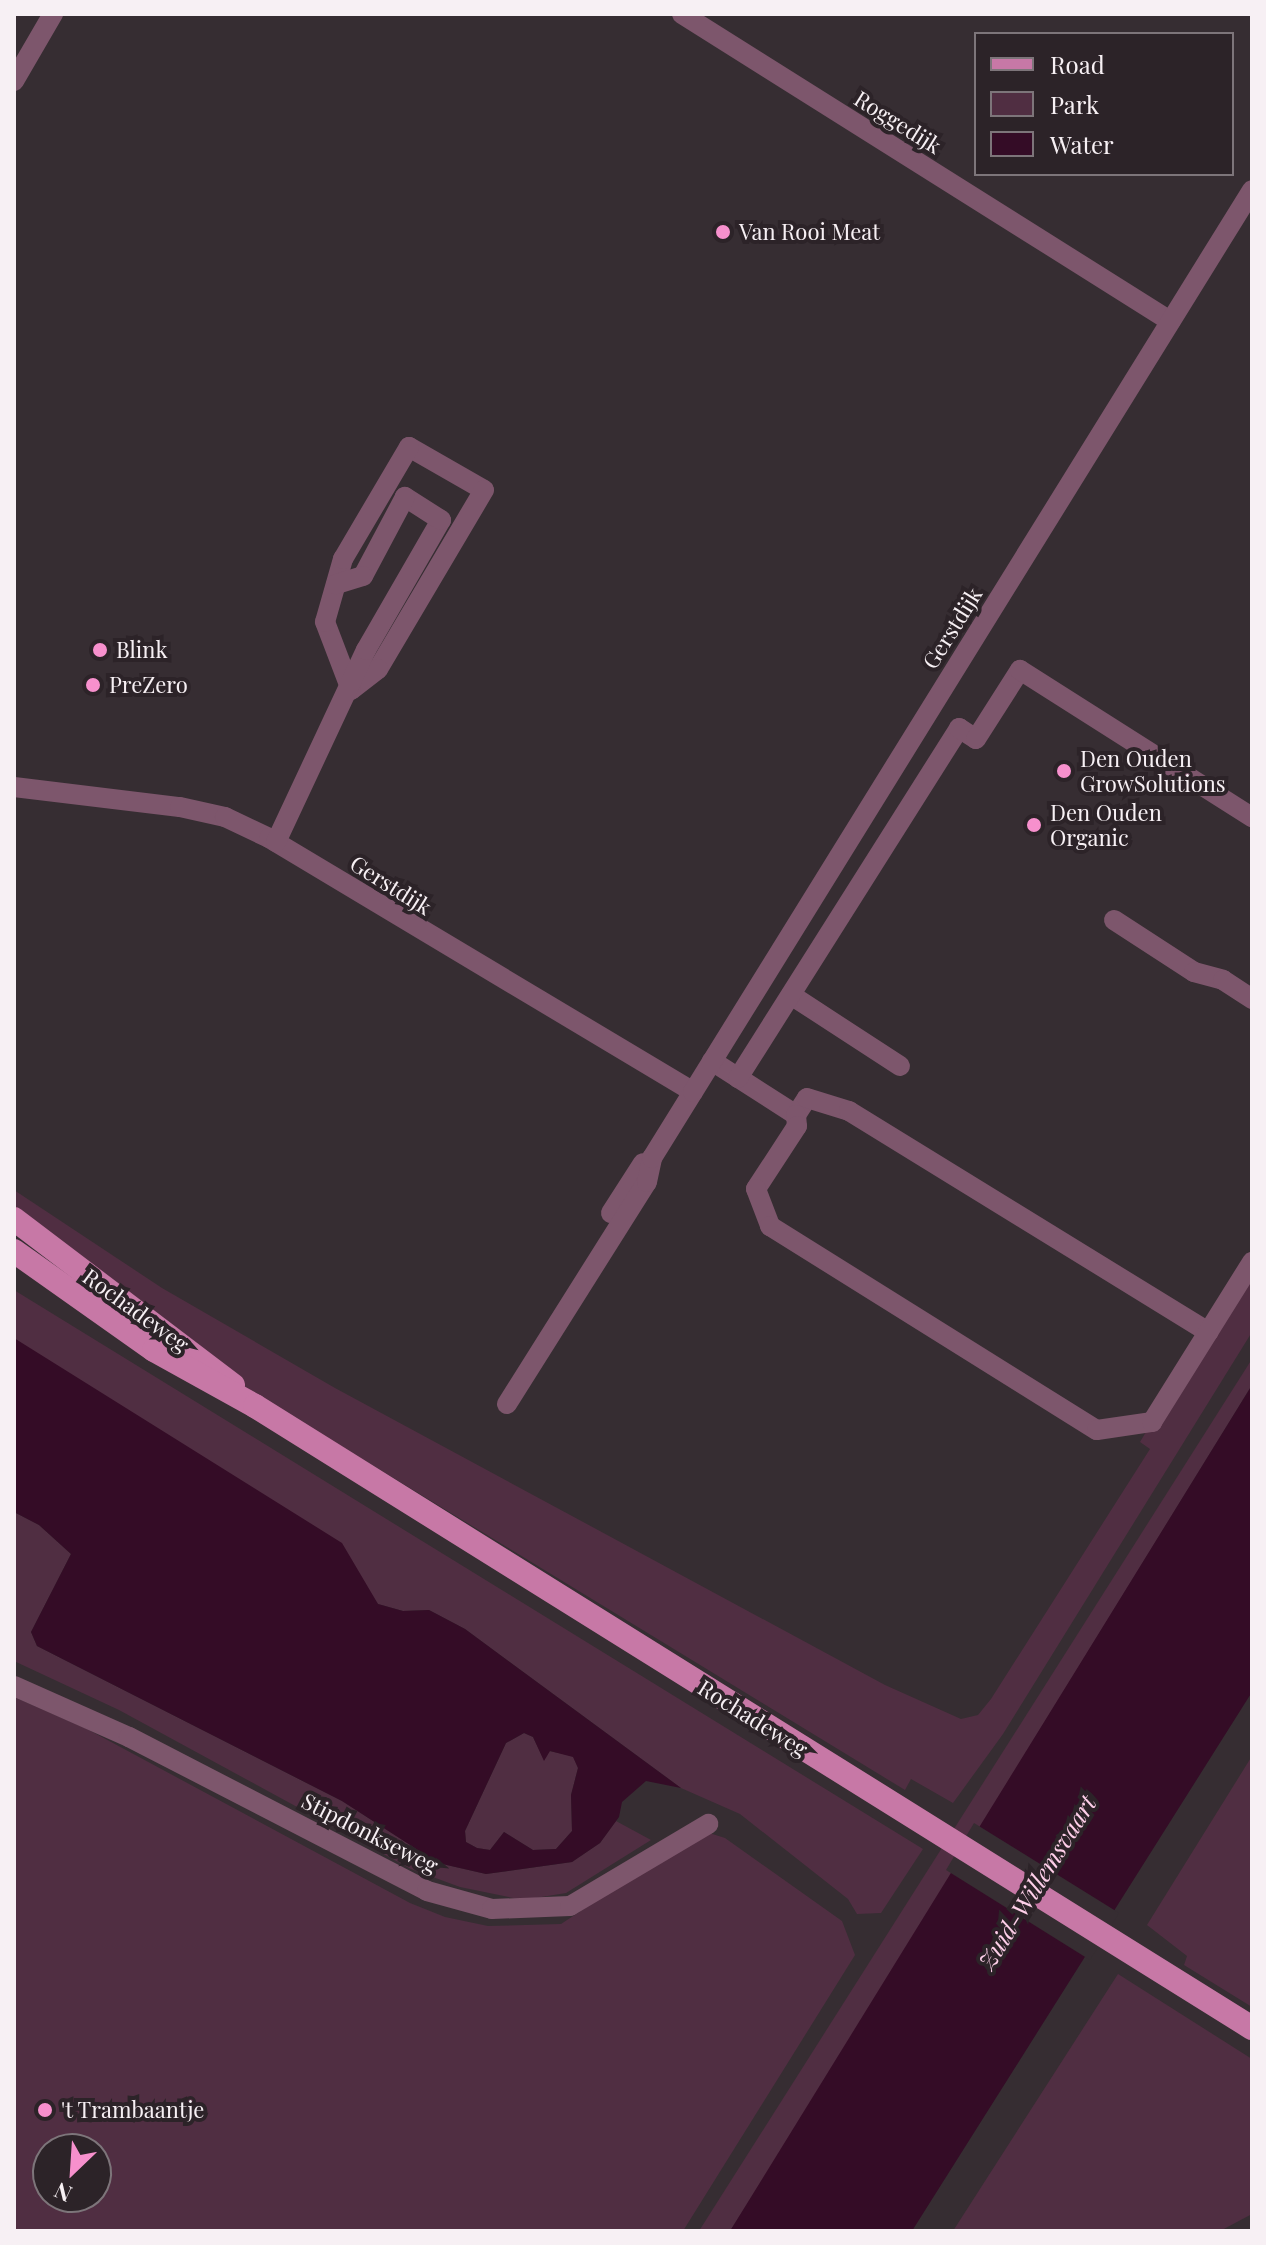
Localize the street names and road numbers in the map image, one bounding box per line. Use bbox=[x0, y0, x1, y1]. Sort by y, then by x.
street label: Roggedijk bbox=[850, 85, 946, 159]
street label: Gerstdijk bbox=[917, 582, 987, 674]
street label: Gerstdijk bbox=[345, 850, 437, 920]
street label: Rochadeweg bbox=[78, 1263, 194, 1357]
street label: Rochadeweg bbox=[693, 1674, 813, 1762]
street label: Stipdonkseweg bbox=[297, 1787, 443, 1879]

